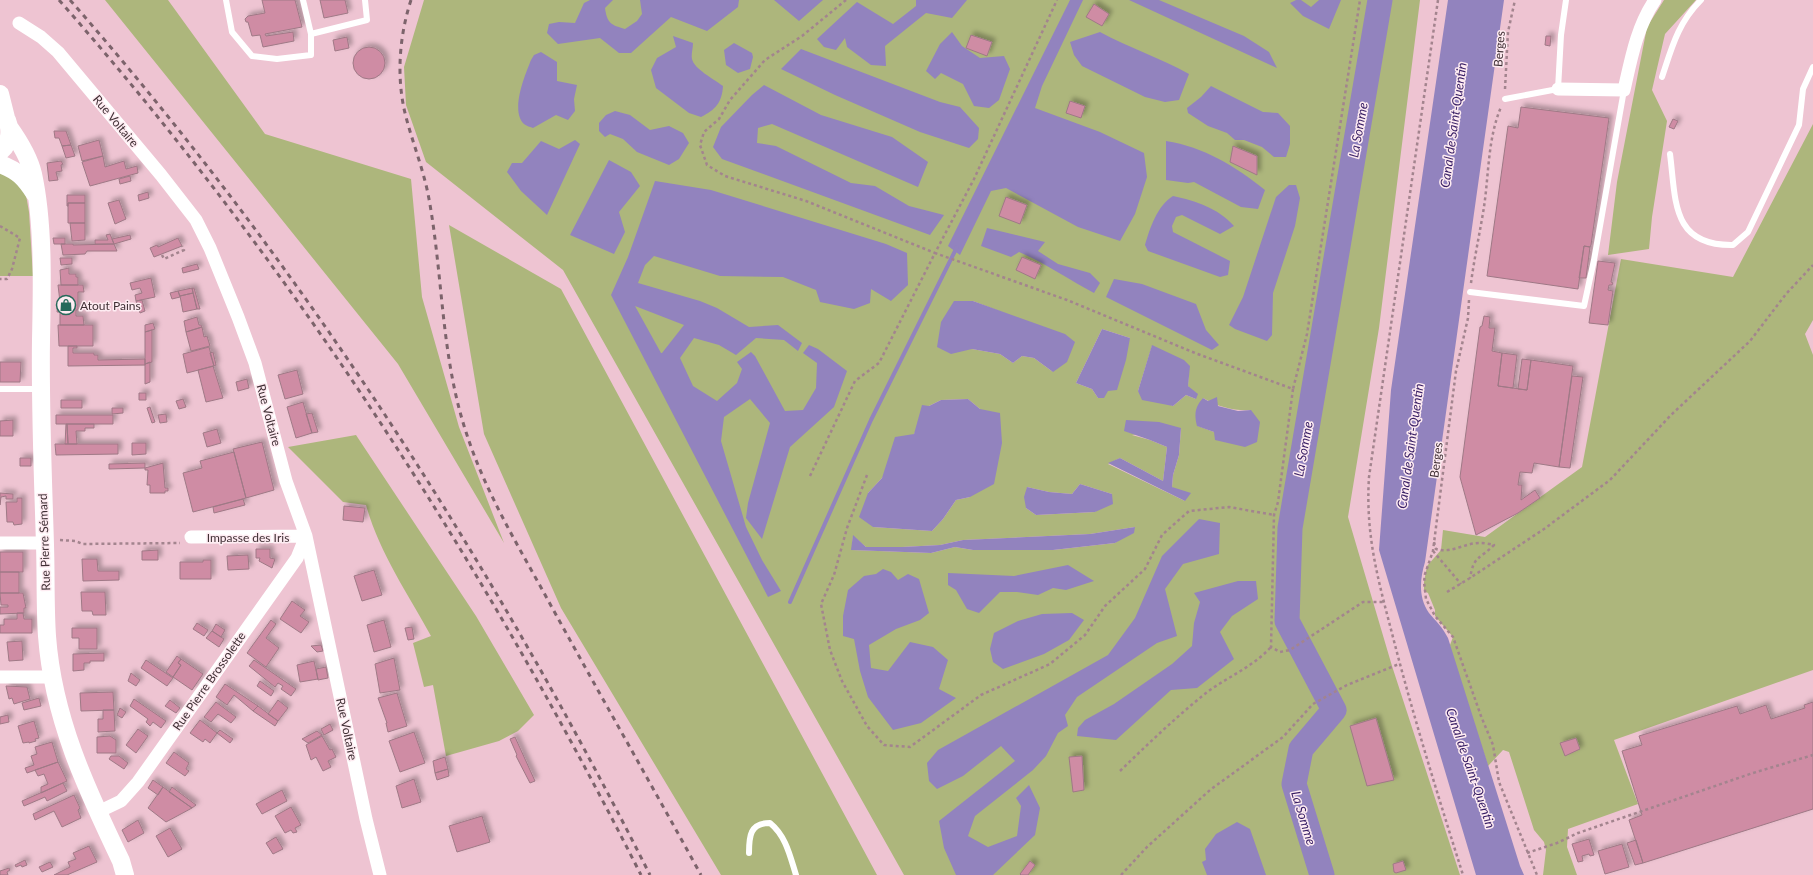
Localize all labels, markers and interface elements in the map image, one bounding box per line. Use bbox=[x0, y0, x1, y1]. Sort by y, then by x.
street label: Berges bbox=[1490, 31, 1508, 67]
water label: Canal de Saint-Quentin bbox=[1436, 61, 1470, 189]
street label: Rue Voltaire bbox=[90, 92, 142, 150]
water label: La Somme bbox=[1345, 101, 1371, 159]
shop icon: Atout Pains bbox=[55, 294, 77, 316]
place label: Atout Pains bbox=[80, 298, 141, 313]
street label: Rue Voltaire bbox=[254, 382, 284, 448]
water label: Canal de Saint-Quentin bbox=[1393, 382, 1427, 510]
water label: La Somme bbox=[1290, 420, 1316, 478]
street label: Berges bbox=[1426, 441, 1446, 479]
street label: Rue Pierre Sémard bbox=[35, 493, 53, 591]
street label: Impasse des Iris bbox=[207, 530, 289, 545]
street label: Rue Pierre Brossolette bbox=[169, 629, 249, 733]
street label: Rue Voltaire bbox=[333, 696, 361, 762]
water label: Canal de Saint-Quentin bbox=[1443, 706, 1499, 830]
water label: La Somme bbox=[1288, 789, 1320, 847]

